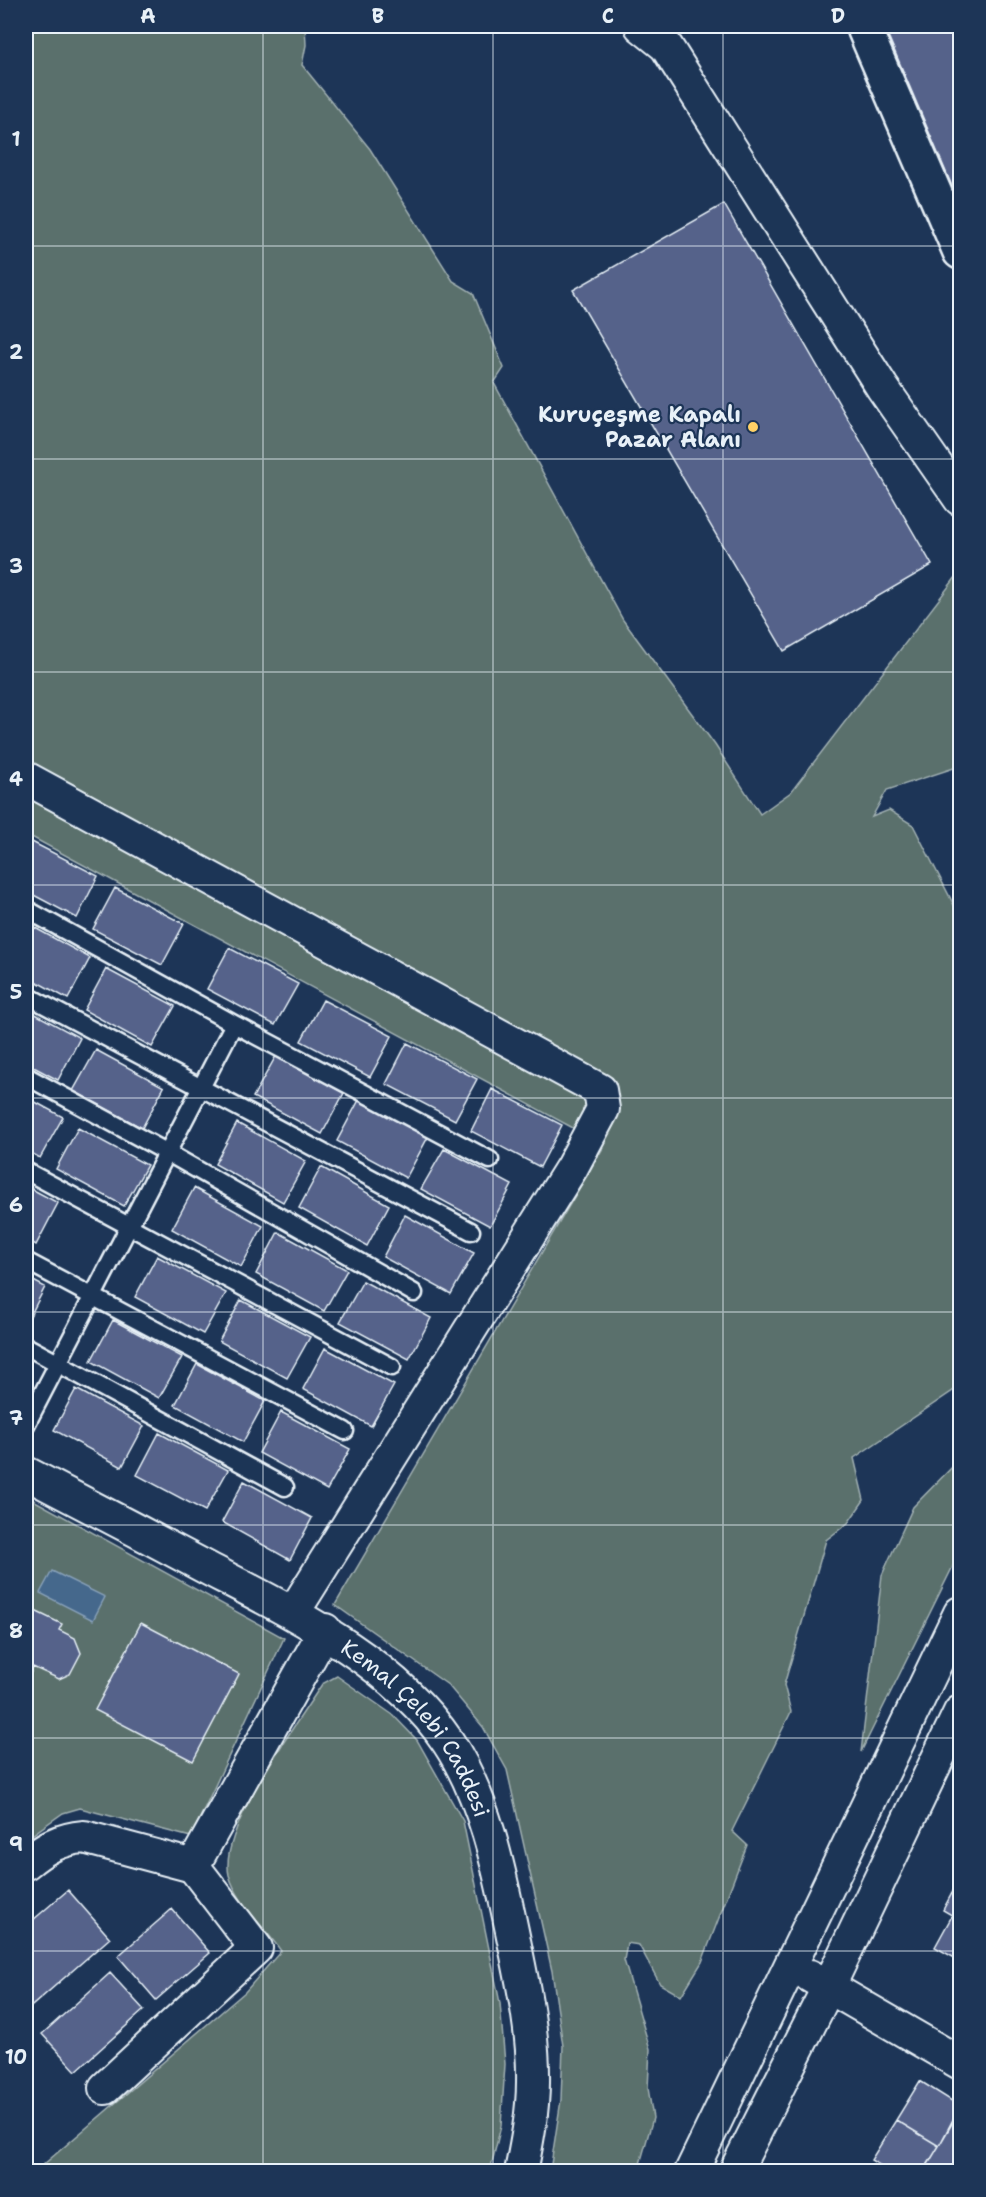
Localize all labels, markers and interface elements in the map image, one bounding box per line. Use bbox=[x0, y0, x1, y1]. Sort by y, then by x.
text: A bbox=[140, 3, 156, 29]
text: B bbox=[372, 3, 384, 29]
text: C bbox=[602, 3, 614, 29]
text: D bbox=[831, 3, 845, 29]
text: 1 bbox=[11, 126, 21, 152]
text: 2 bbox=[9, 339, 23, 365]
place label: Kuruçeşme Kapalı Pazar Alanı bbox=[538, 400, 741, 454]
marker: Kuruçeşme Kapalı Pazar Alanı bbox=[746, 420, 760, 434]
text: 3 bbox=[9, 553, 23, 579]
text: 4 bbox=[9, 766, 23, 792]
text: 5 bbox=[10, 979, 22, 1005]
text: 6 bbox=[9, 1192, 23, 1218]
text: 7 bbox=[9, 1405, 23, 1431]
text: 8 bbox=[9, 1618, 23, 1644]
street label: Kemal Çelebi Caddesi bbox=[335, 1633, 496, 1821]
text: 9 bbox=[9, 1831, 23, 1857]
text: 10 bbox=[5, 2044, 27, 2070]

